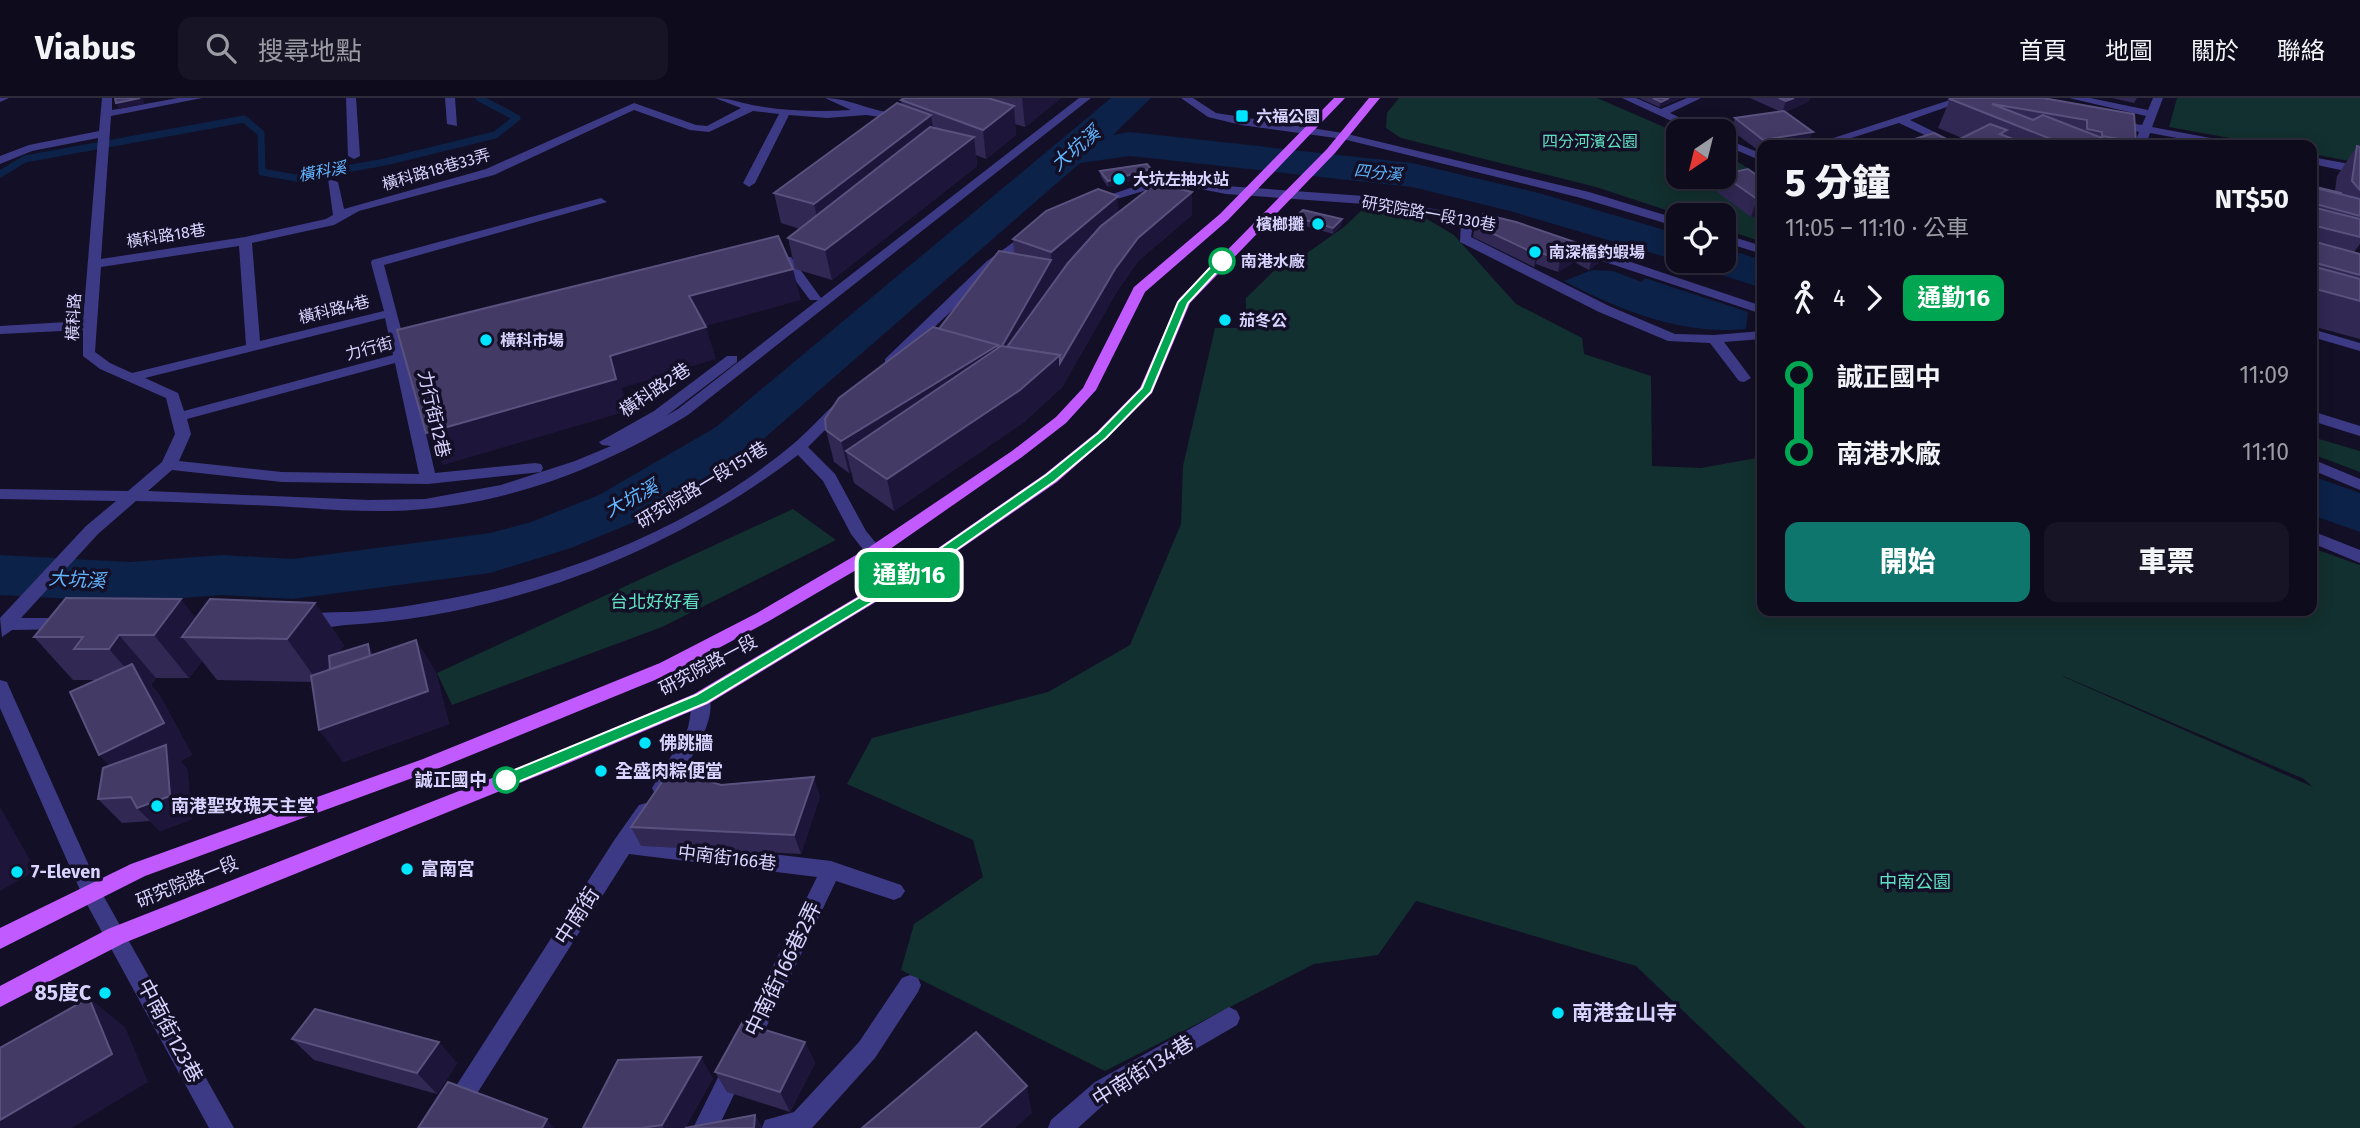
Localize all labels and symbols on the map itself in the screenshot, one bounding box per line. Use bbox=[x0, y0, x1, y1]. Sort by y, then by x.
place label: 六福公園 bbox=[1256, 107, 1320, 126]
marker: 六福公園 bbox=[1234, 108, 1250, 124]
water label: 大坑溪 bbox=[1046, 119, 1107, 176]
north arrow bbox=[1666, 119, 1736, 189]
park label: 四分河濱公園 bbox=[1542, 132, 1638, 151]
street label: 橫科路18巷33弄 bbox=[380, 145, 492, 194]
water label: 橫科溪 bbox=[297, 158, 349, 185]
water label: 四分溪 bbox=[1353, 161, 1405, 185]
place label: 大坑左抽水站 bbox=[1133, 170, 1229, 189]
marker: 大坑左抽水站 bbox=[1111, 171, 1127, 187]
street label: 研究院路一段130巷 bbox=[1360, 192, 1497, 235]
place label: 檳榔攤 bbox=[1256, 215, 1304, 234]
marker: 檳榔攤 bbox=[1310, 216, 1326, 232]
street label: 橫科路18巷 bbox=[125, 220, 207, 251]
place label: 南深橋釣蝦場 bbox=[1549, 243, 1645, 262]
marker: 南深橋釣蝦場 bbox=[1527, 244, 1543, 260]
marker: 南港水廠 bbox=[1209, 248, 1235, 274]
place label: 南港水廠 bbox=[1241, 252, 1305, 271]
street label: 橫科路4巷 bbox=[297, 291, 372, 327]
street label: 橫科路 bbox=[63, 293, 84, 341]
place label: 茄冬公 bbox=[1239, 311, 1287, 330]
marker: 茄冬公 bbox=[1217, 312, 1233, 328]
place label: 橫科市場 bbox=[500, 331, 564, 350]
marker: 橫科市場 bbox=[478, 332, 494, 348]
street label: 力行街 bbox=[343, 333, 395, 364]
street label: 橫科路2巷 bbox=[615, 358, 695, 422]
street label: 力行街12巷 bbox=[413, 368, 455, 460]
street label: 研究院路一段151巷 bbox=[632, 437, 772, 533]
water label: 大坑溪 bbox=[601, 474, 664, 522]
line badge: 通勤16 bbox=[860, 552, 958, 598]
water label: 大坑溪 bbox=[48, 567, 109, 593]
park label: 台北好好看 bbox=[610, 591, 700, 613]
street label: 研究院路一段 bbox=[655, 630, 761, 700]
place label: 佛跳牆 bbox=[659, 732, 713, 754]
marker: 佛跳牆 bbox=[637, 735, 653, 751]
place label: 全盛肉粽便當 bbox=[615, 760, 723, 782]
marker: 全盛肉粽便當 bbox=[593, 763, 609, 779]
marker: 誠正國中 bbox=[493, 767, 519, 793]
place label: 誠正國中 bbox=[415, 769, 487, 791]
place label: 南港聖玫瑰天主堂 bbox=[171, 795, 315, 817]
marker: 南港聖玫瑰天主堂 bbox=[149, 798, 165, 814]
street label: 中南街166巷 bbox=[677, 841, 777, 875]
street label: 研究院路一段 bbox=[133, 852, 241, 912]
place label: 富南宮 bbox=[421, 858, 475, 880]
place label: 7-Eleven bbox=[31, 861, 101, 883]
marker: 富南宮 bbox=[399, 861, 415, 877]
marker: 7-Eleven bbox=[9, 864, 25, 880]
park label: 中南公園 bbox=[1879, 871, 1951, 893]
street label: 中南街 bbox=[549, 883, 605, 949]
street label: 中南街166巷2弄 bbox=[739, 897, 827, 1041]
street label: 中南街123巷 bbox=[132, 975, 208, 1087]
place label: 85度C bbox=[34, 980, 91, 1006]
marker: 85度C bbox=[97, 985, 113, 1001]
place label: 南港金山寺 bbox=[1572, 1000, 1677, 1026]
marker: 南港金山寺 bbox=[1550, 1005, 1566, 1021]
street label: 中南街134巷 bbox=[1088, 1030, 1198, 1112]

